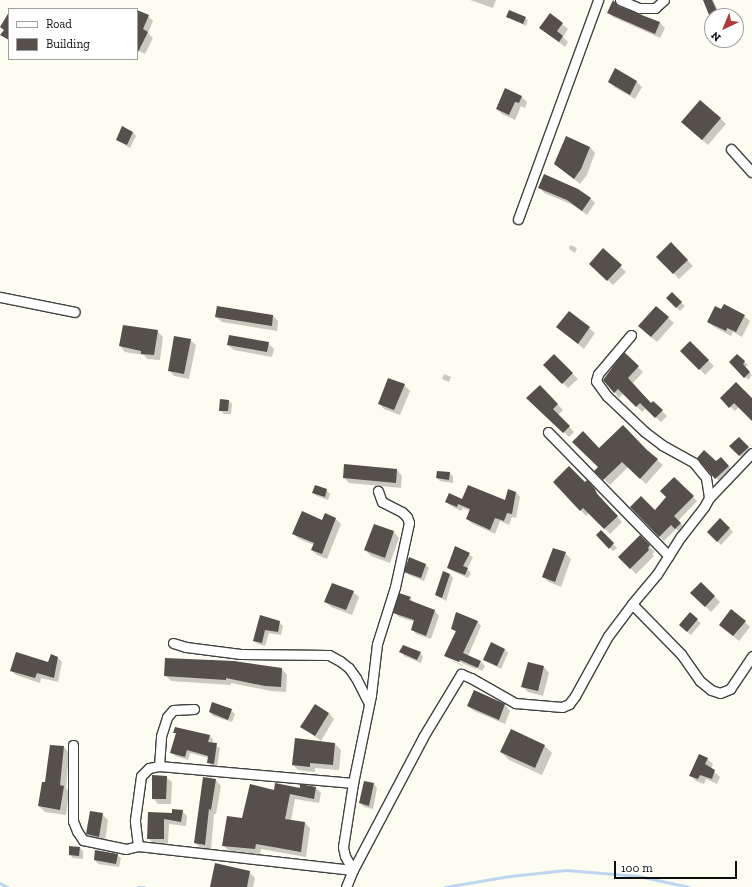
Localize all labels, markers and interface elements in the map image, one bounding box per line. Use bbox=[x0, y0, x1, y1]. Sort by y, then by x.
legend bbox=[8, 8, 138, 60]
north arrow bbox=[704, 8, 744, 48]
text: Road bbox=[46, 17, 72, 31]
text: N bbox=[708, 29, 724, 44]
text: Building bbox=[46, 37, 90, 51]
scale bar bbox=[616, 853, 739, 879]
text: 100 m bbox=[621, 861, 653, 875]

